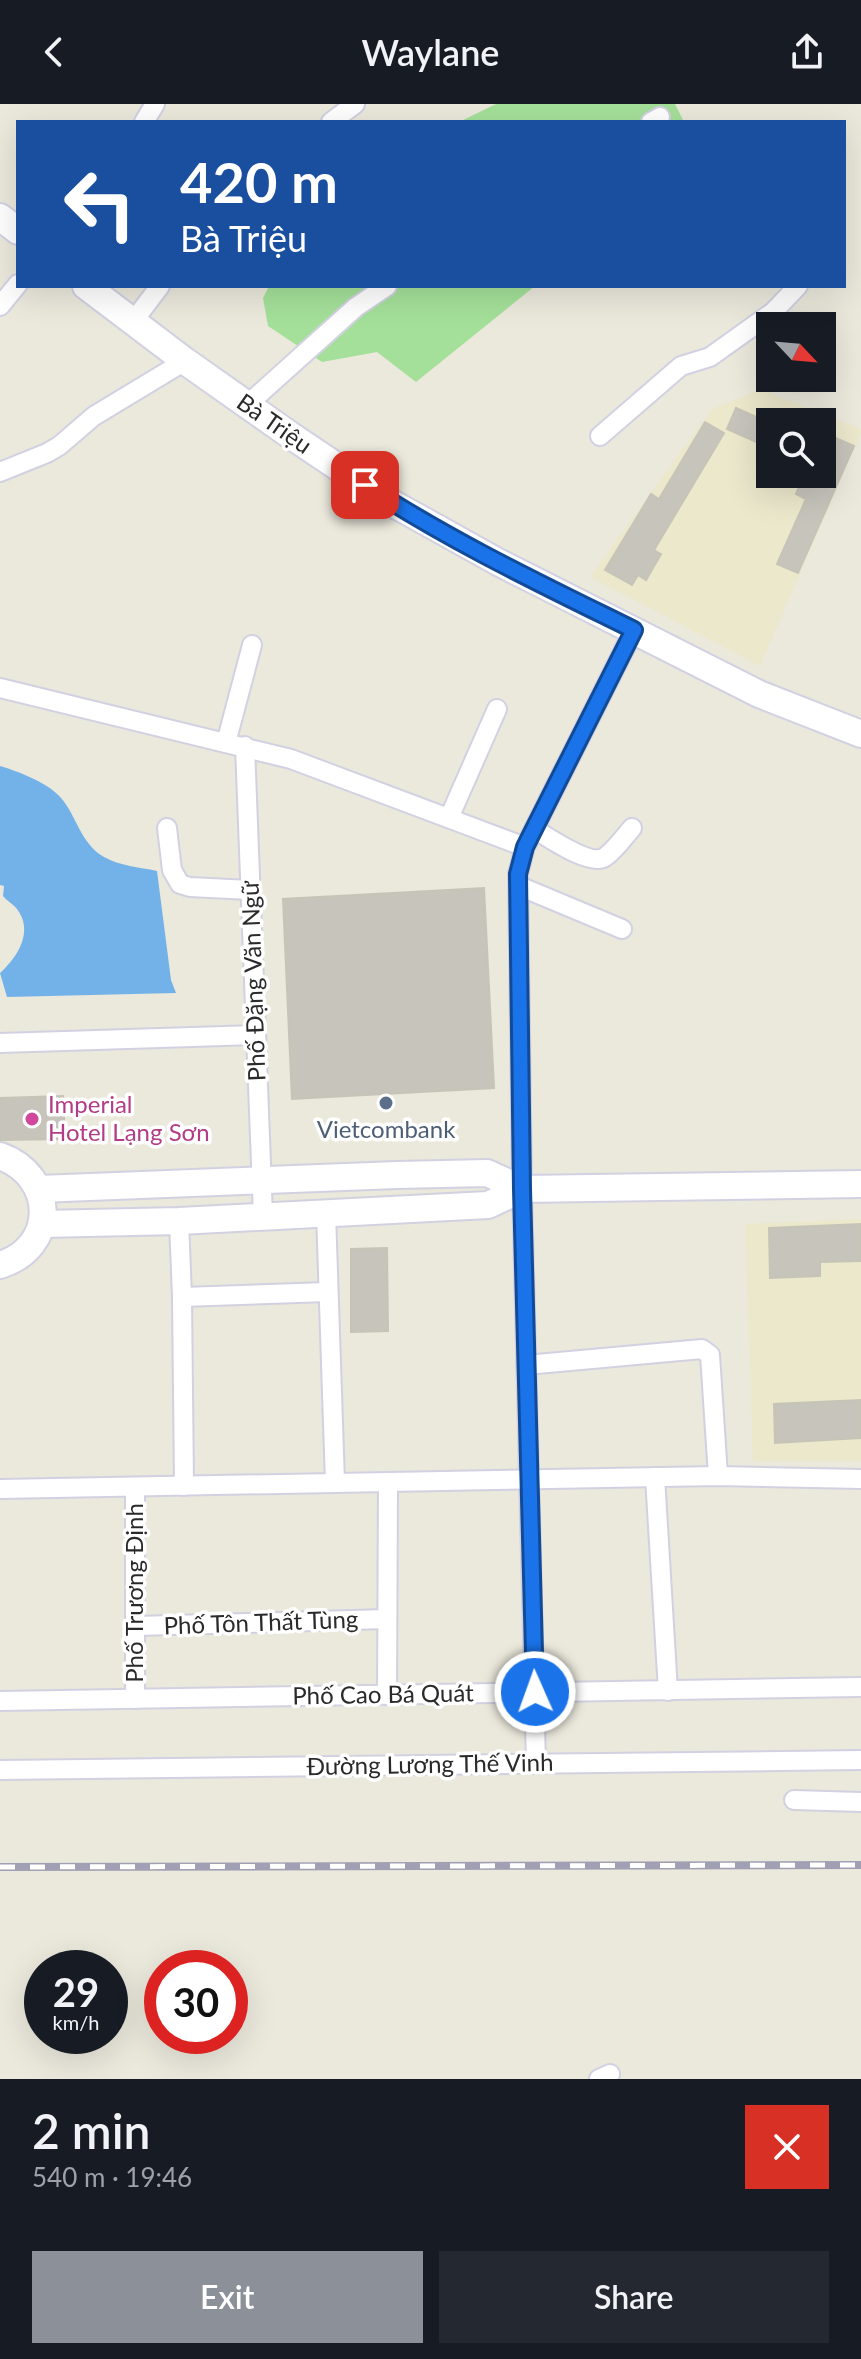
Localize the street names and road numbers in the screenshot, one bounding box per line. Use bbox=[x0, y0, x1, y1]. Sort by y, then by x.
street label: Bà Triệu bbox=[232, 387, 318, 459]
street label: Phố Đặng Văn Ngữ bbox=[234, 880, 270, 1082]
street label: Phố Trương Định bbox=[119, 1503, 148, 1683]
street label: Phố Tôn Thất Tùng bbox=[163, 1604, 359, 1639]
street label: Phố Cao Bá Quát bbox=[292, 1677, 474, 1710]
street label: Đường Lương Thế Vinh bbox=[306, 1747, 554, 1780]

